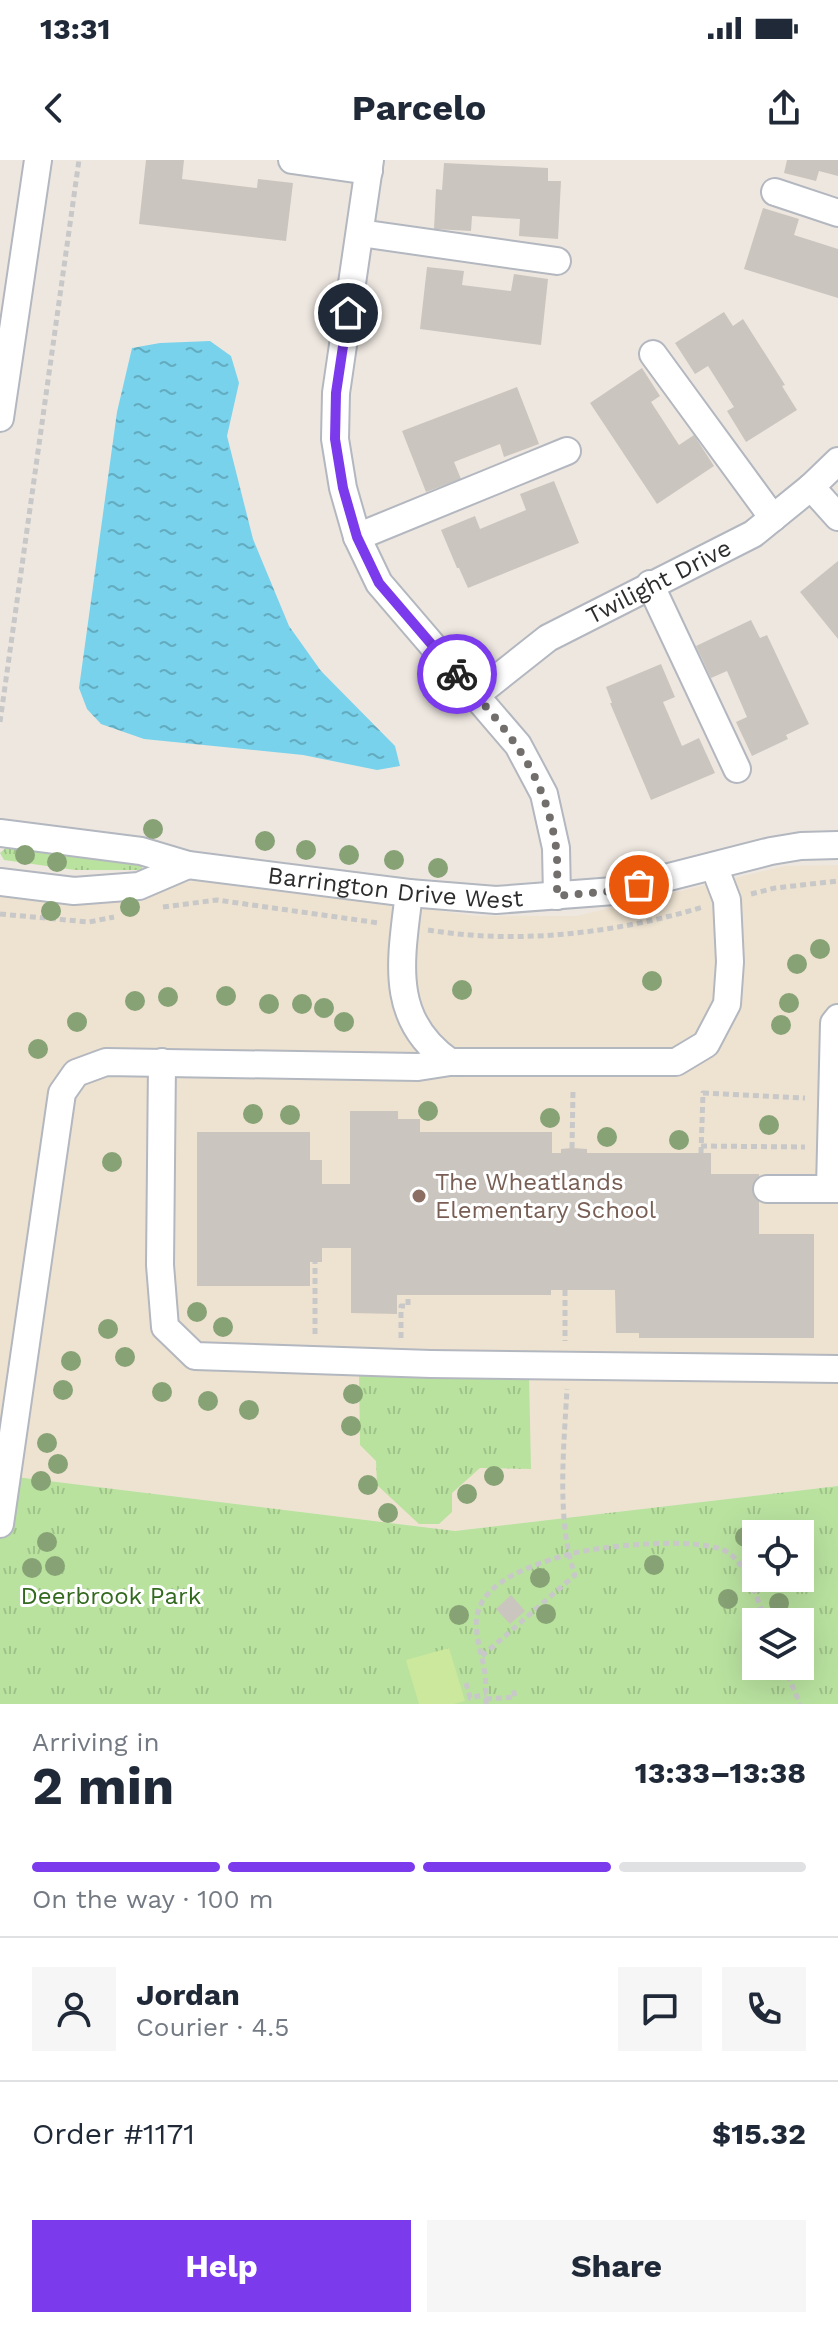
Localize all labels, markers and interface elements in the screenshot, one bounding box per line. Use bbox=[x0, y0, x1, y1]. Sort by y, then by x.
text: 13:31 bbox=[40, 11, 111, 46]
icon: back bbox=[32, 86, 76, 130]
icon: share bbox=[762, 86, 806, 130]
text: Parcelo bbox=[352, 87, 486, 129]
pin bbox=[314, 279, 382, 347]
icon: home bbox=[326, 291, 370, 335]
street label: Twilight Drive bbox=[582, 533, 736, 630]
courier bbox=[417, 634, 497, 714]
icon: bike bbox=[435, 652, 479, 696]
pin bbox=[605, 851, 673, 919]
street label: Barrington Drive West bbox=[266, 861, 524, 914]
icon: bag bbox=[617, 863, 661, 907]
place label: The Wheatlands Elementary School bbox=[435, 1168, 657, 1224]
marker: The Wheatlands Elementary School bbox=[410, 1187, 428, 1205]
map controls bbox=[742, 1520, 814, 1680]
button: locate bbox=[742, 1520, 814, 1592]
park label: Deerbrook Park bbox=[21, 1582, 202, 1610]
button: layers bbox=[742, 1608, 814, 1680]
text: Arriving in bbox=[32, 1727, 160, 1757]
text: 13:33–13:38 bbox=[635, 1755, 806, 1790]
text: 2 min bbox=[32, 1756, 174, 1817]
text: On the way · 100 m bbox=[32, 1884, 273, 1914]
button: person bbox=[32, 1967, 116, 2051]
button: chat bbox=[618, 1967, 702, 2051]
button: phone bbox=[722, 1967, 806, 2051]
text: Jordan bbox=[136, 1977, 240, 2012]
text: Courier · 4.5 bbox=[136, 2012, 289, 2042]
text: Order #1171 bbox=[32, 2116, 195, 2151]
text: $15.32 bbox=[712, 2116, 806, 2151]
button: Help bbox=[32, 2220, 411, 2312]
button: Share bbox=[427, 2220, 806, 2312]

